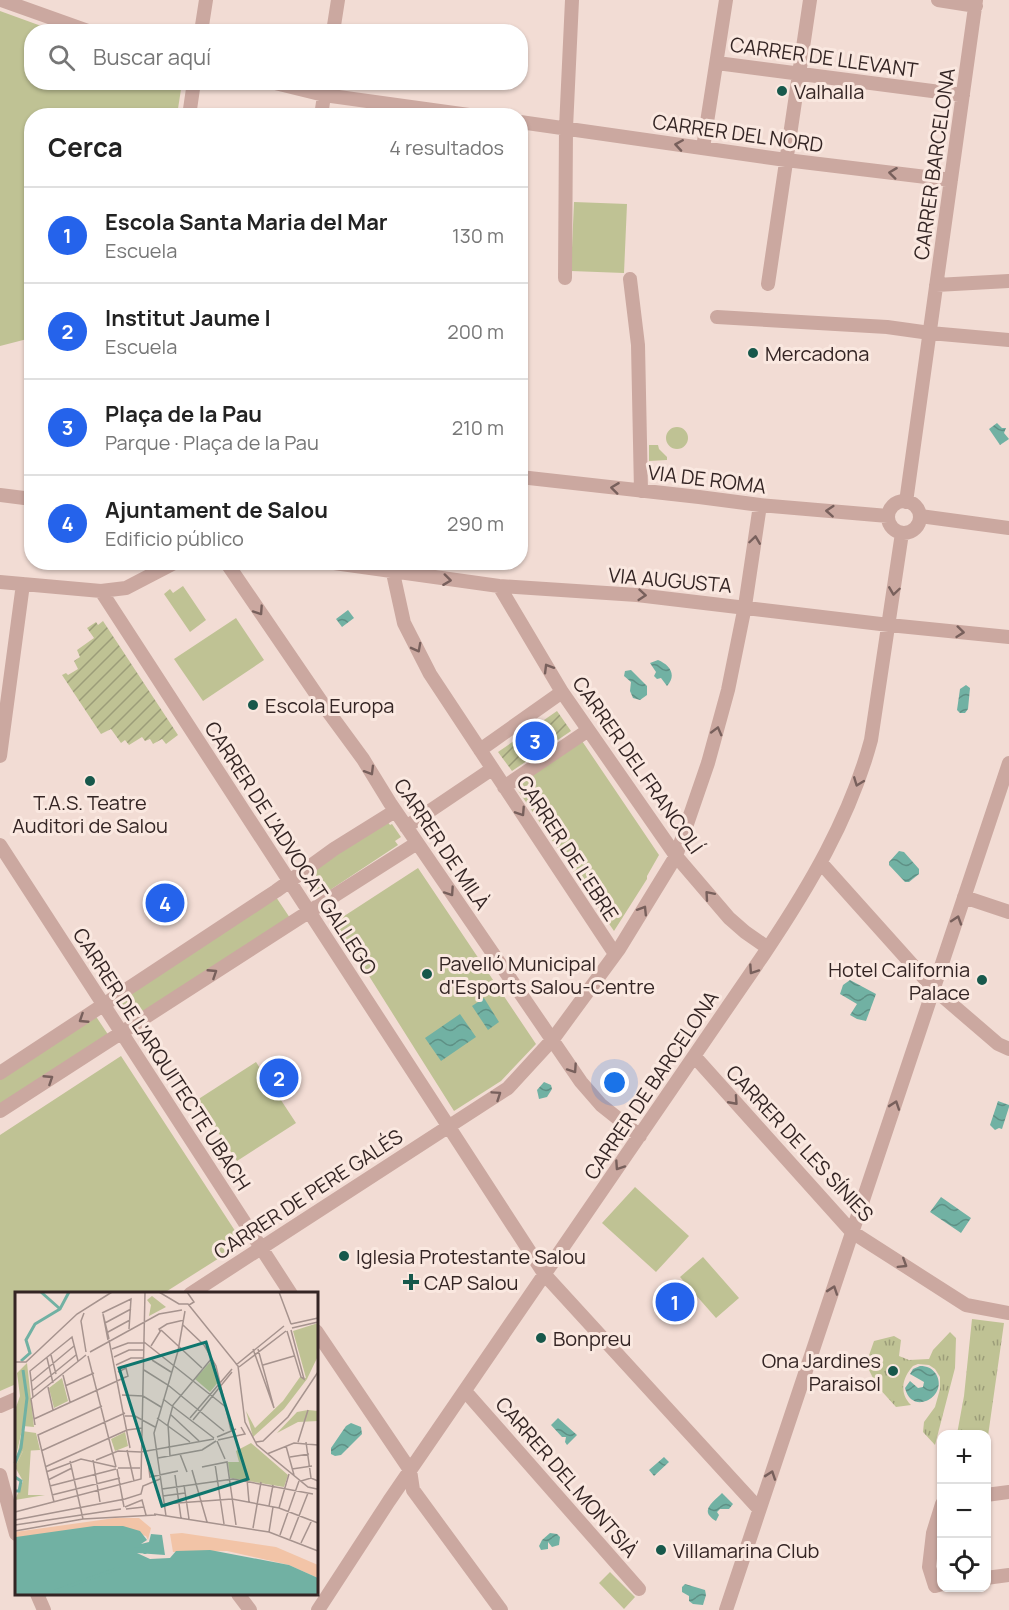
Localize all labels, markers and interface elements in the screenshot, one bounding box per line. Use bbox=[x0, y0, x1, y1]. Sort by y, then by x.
search box bbox=[24, 24, 528, 90]
street label: CARRER DE LLEVANT bbox=[728, 30, 920, 84]
icon: search bbox=[45, 41, 78, 74]
text: Buscar aquí bbox=[93, 42, 211, 72]
street label: CARRER BARCELONA bbox=[907, 66, 961, 262]
place label: Valhalla bbox=[794, 78, 864, 105]
marker: Valhalla bbox=[775, 84, 789, 98]
street label: CARRER DEL NORD bbox=[651, 108, 825, 158]
text: Cerca bbox=[48, 129, 123, 165]
text: 4 resultados bbox=[389, 134, 504, 161]
one-way arrow bbox=[674, 139, 683, 151]
one-way arrow bbox=[888, 167, 898, 180]
text: Escola Santa Maria del Mar bbox=[105, 207, 388, 237]
text: 1 bbox=[63, 222, 72, 249]
text: 130 m bbox=[452, 222, 504, 249]
text: Escuela bbox=[105, 237, 177, 264]
text: Institut Jaume I bbox=[105, 303, 271, 333]
text: 2 bbox=[62, 318, 73, 345]
text: 200 m bbox=[447, 318, 504, 345]
text: Escuela bbox=[105, 333, 177, 360]
place label: Mercadona bbox=[765, 340, 869, 367]
marker: Mercadona bbox=[746, 346, 760, 360]
text: Plaça de la Pau bbox=[105, 399, 262, 429]
text: 3 bbox=[62, 414, 73, 441]
text: 210 m bbox=[452, 414, 504, 441]
text: Parque · Plaça de la Pau bbox=[105, 429, 319, 456]
street label: VIA DE ROMA bbox=[646, 458, 768, 500]
one-way arrow bbox=[611, 482, 620, 494]
text: Ajuntament de Salou bbox=[105, 495, 328, 525]
one-way arrow bbox=[825, 504, 834, 517]
text: 4 bbox=[61, 510, 74, 537]
text: 290 m bbox=[447, 510, 504, 537]
text: Edificio público bbox=[105, 525, 244, 552]
one-way arrow bbox=[749, 535, 761, 544]
street label: VIA AUGUSTA bbox=[607, 561, 733, 599]
one-way arrow bbox=[443, 573, 452, 585]
one-way arrow bbox=[888, 586, 900, 595]
one-way arrow bbox=[637, 588, 646, 601]
one-way arrow bbox=[252, 604, 263, 615]
one-way arrow bbox=[956, 625, 965, 638]
one-way arrow bbox=[410, 642, 421, 652]
one-way arrow bbox=[543, 664, 555, 674]
street label: CARRER DEL FRANCOLÍ bbox=[567, 671, 710, 859]
place label: Escola Europa bbox=[265, 692, 394, 719]
marker: Escola Europa bbox=[246, 698, 260, 712]
street label: CARRER DE L'ADVOCAT GALLEGO bbox=[199, 716, 383, 980]
pin: 3 bbox=[516, 718, 554, 764]
one-way arrow bbox=[710, 726, 722, 737]
one-way arrow bbox=[363, 765, 375, 775]
street label: CARRER DE L'EBRE bbox=[511, 770, 625, 926]
street label: CARRER DE MILÀ bbox=[388, 773, 496, 915]
marker: T.A.S. Teatre Auditori de Salou bbox=[83, 774, 97, 788]
one-way arrow bbox=[852, 776, 865, 787]
place label: T.A.S. Teatre Auditori de Salou bbox=[12, 789, 168, 839]
one-way arrow bbox=[514, 806, 525, 817]
pin: 4 bbox=[146, 880, 184, 926]
one-way arrow bbox=[443, 885, 454, 896]
one-way arrow bbox=[706, 891, 717, 902]
one-way arrow bbox=[636, 906, 647, 917]
one-way arrow bbox=[949, 915, 962, 926]
street label: CARRER DE L'ARQUITECTE UBACH bbox=[67, 923, 257, 1195]
place label: Pavelló Municipal d'Esports Salou-Centre bbox=[439, 950, 655, 1000]
place label: Hotel California Palace bbox=[828, 956, 970, 1006]
one-way arrow bbox=[749, 964, 760, 975]
marker: Pavelló Municipal d'Esports Salou-Centre bbox=[420, 967, 434, 981]
one-way arrow bbox=[206, 969, 217, 980]
marker: Hotel California Palace bbox=[975, 973, 989, 987]
street label: CARRER DE BARCELONA bbox=[578, 985, 725, 1185]
one-way arrow bbox=[79, 1011, 90, 1022]
pin: 2 bbox=[260, 1056, 298, 1100]
street label: CARRER DE LES SÍNIES bbox=[720, 1059, 880, 1227]
one-way arrow bbox=[566, 1063, 577, 1074]
your location bbox=[600, 1068, 629, 1097]
one-way arrow bbox=[42, 1075, 53, 1086]
one-way arrow bbox=[490, 1091, 501, 1102]
one-way arrow bbox=[727, 1094, 738, 1105]
one-way arrow bbox=[888, 1100, 900, 1111]
street label: CARRER DE PERE GALÉS bbox=[208, 1123, 408, 1265]
one-way arrow bbox=[615, 1159, 626, 1170]
place label: Iglesia Protestante Salou bbox=[356, 1243, 586, 1270]
marker: Iglesia Protestante Salou bbox=[337, 1249, 351, 1263]
one-way arrow bbox=[897, 1257, 907, 1269]
place label: CAP Salou bbox=[424, 1269, 518, 1296]
marker: CAP Salou bbox=[402, 1273, 420, 1291]
pin: 1 bbox=[656, 1280, 694, 1324]
one-way arrow bbox=[826, 1285, 838, 1296]
inset map bbox=[15, 1292, 318, 1595]
place label: Bonpreu bbox=[553, 1325, 631, 1352]
marker: Bonpreu bbox=[534, 1331, 548, 1345]
place label: Ona Jardines Paraisol bbox=[762, 1347, 881, 1397]
marker: Ona Jardines Paraisol bbox=[886, 1364, 900, 1378]
street label: CARRER DEL MONTSIÀ bbox=[490, 1391, 644, 1563]
map controls bbox=[937, 1430, 991, 1592]
button: + bbox=[937, 1430, 991, 1484]
one-way arrow bbox=[764, 1470, 776, 1481]
button: − bbox=[937, 1484, 991, 1538]
place label: Villamarina Club bbox=[673, 1537, 820, 1564]
button: locate bbox=[937, 1538, 991, 1592]
marker: Villamarina Club bbox=[654, 1543, 668, 1557]

